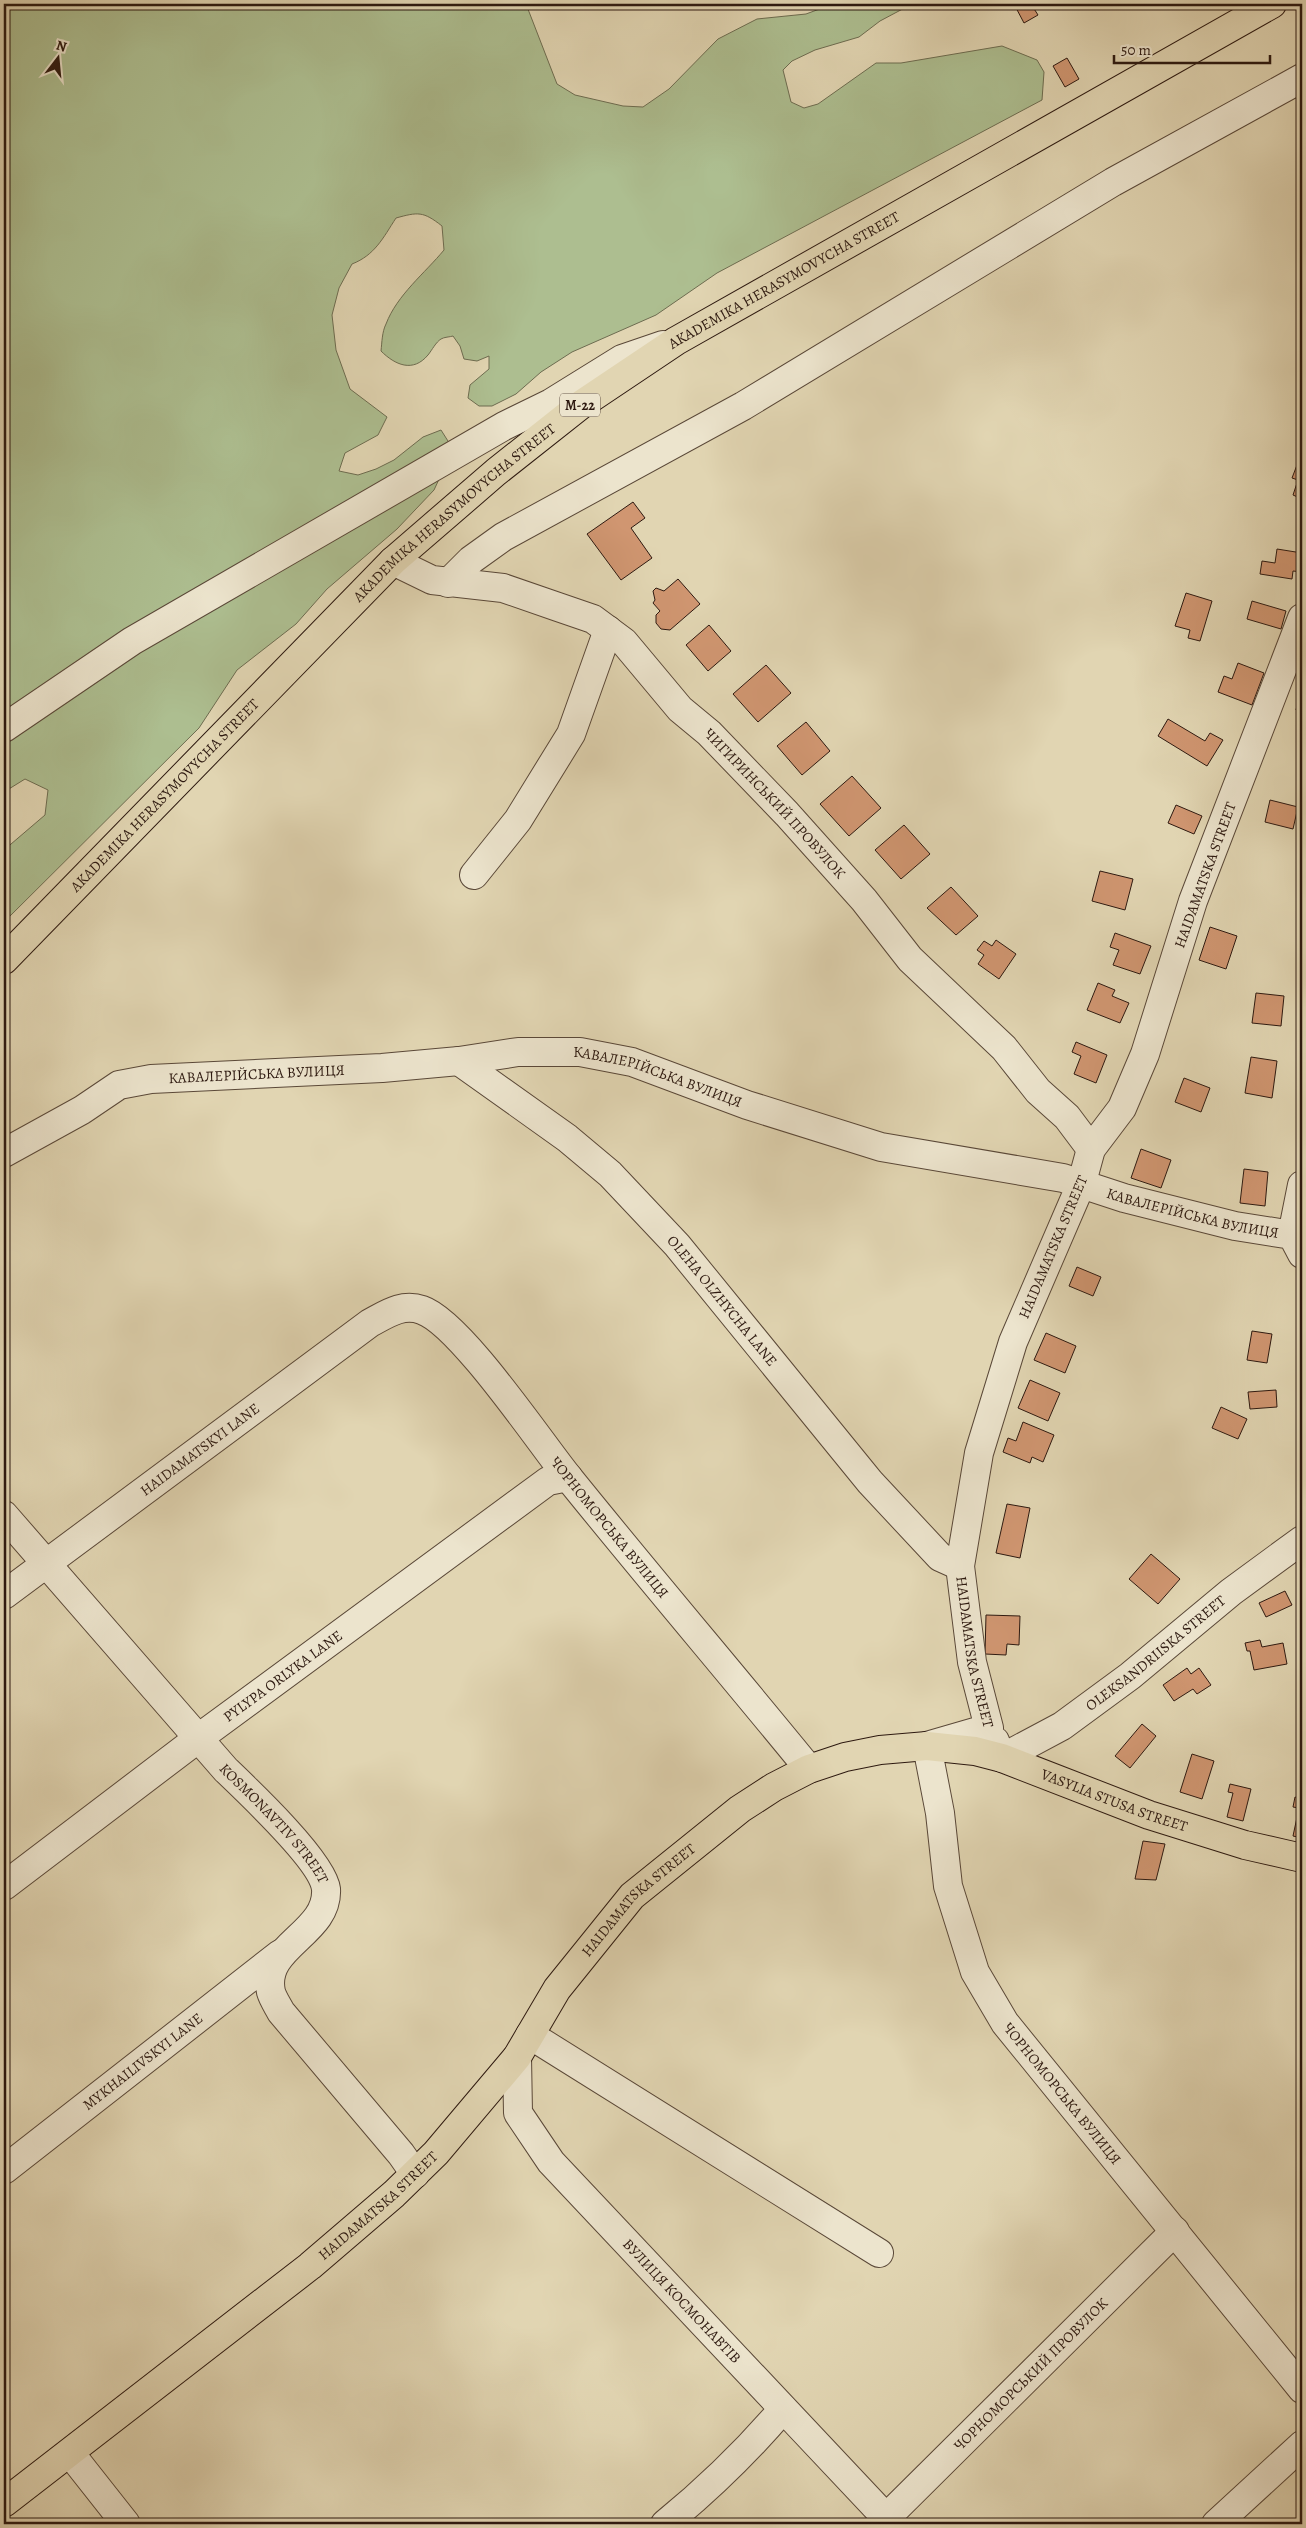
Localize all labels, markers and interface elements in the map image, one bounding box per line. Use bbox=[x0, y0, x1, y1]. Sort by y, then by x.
north arrow bbox=[32, 32, 82, 82]
scale bar bbox=[1114, 32, 1270, 64]
text: N bbox=[54, 35, 69, 57]
text: 50 m bbox=[1121, 40, 1151, 60]
street label: AKADEMIKA HERASYMOVYCHA STREET bbox=[663, 206, 904, 354]
road number: М-22 bbox=[560, 394, 600, 416]
street label: AKADEMIKA HERASYMOVYCHA STREET bbox=[348, 418, 560, 607]
street label: AKADEMIKA HERASYMOVYCHA STREET bbox=[65, 694, 264, 897]
street label: ЧИГИРИНСЬКИЙ ПРОВУЛОК bbox=[700, 724, 850, 883]
street label: HAIDAMATSKA STREET bbox=[1169, 799, 1241, 951]
street label: КАВАЛЕРІЙСЬКА ВУЛИЦЯ bbox=[573, 1042, 745, 1112]
street label: КАВАЛЕРІЙСЬКА ВУЛИЦЯ bbox=[168, 1060, 345, 1088]
street label: HAIDAMATSKA STREET bbox=[1014, 1172, 1093, 1322]
street label: КАВАЛЕРІЙСЬКА ВУЛИЦЯ bbox=[1104, 1183, 1280, 1243]
street label: OLEHA OLZHYCHA LANE bbox=[663, 1231, 782, 1370]
street label: HAIDAMATSKYI LANE bbox=[136, 1398, 264, 1500]
street label: ЧОРНОМОРСЬКА ВУЛИЦЯ bbox=[546, 1452, 673, 1602]
street label: HAIDAMATSKA STREET bbox=[951, 1575, 999, 1731]
street label: OLEKSANDRIISKA STREET bbox=[1081, 1590, 1230, 1715]
street label: PYLYPA ORLYKA LANE bbox=[219, 1626, 346, 1727]
street label: KOSMONAVTIV STREET bbox=[215, 1759, 334, 1887]
street label: VASYLIA STUSA STREET bbox=[1037, 1764, 1191, 1837]
street label: HAIDAMATSKA STREET bbox=[577, 1838, 700, 1961]
street label: MYKHAILIVSKYI LANE bbox=[78, 2008, 207, 2115]
street label: ЧОРНОМОРСЬКА ВУЛИЦЯ bbox=[999, 2018, 1126, 2169]
street label: HAIDAMATSKA STREET bbox=[314, 2146, 443, 2265]
street label: ВУЛИЦЯ КОСМОНАВТІВ bbox=[618, 2234, 746, 2368]
street label: ЧОРНОМОРСЬКИЙ ПРОВУЛОК bbox=[949, 2293, 1112, 2455]

